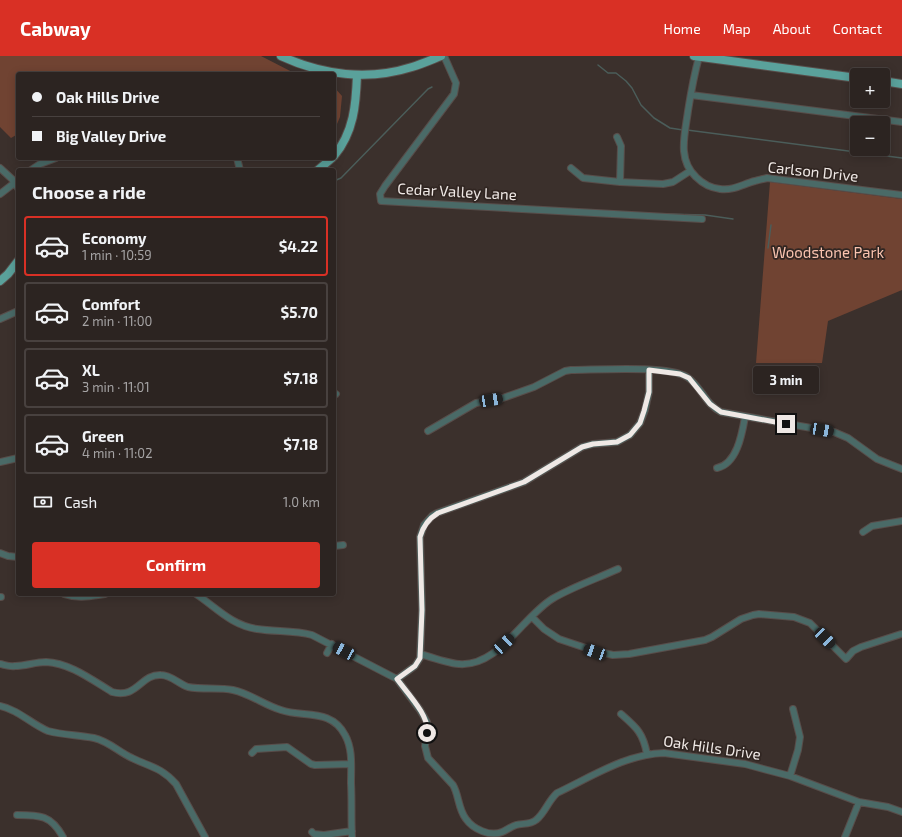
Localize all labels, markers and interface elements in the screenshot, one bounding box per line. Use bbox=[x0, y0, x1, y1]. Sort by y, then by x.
text: Cabway bbox=[20, 17, 91, 40]
text: Home bbox=[664, 20, 701, 37]
text: Map bbox=[723, 20, 751, 37]
text: About bbox=[773, 20, 811, 37]
text: Contact bbox=[833, 20, 882, 37]
map controls bbox=[850, 68, 890, 156]
button: + bbox=[850, 68, 890, 108]
text: Oak Hills Drive bbox=[56, 88, 160, 106]
button: − bbox=[850, 116, 890, 156]
text: Big Valley Drive bbox=[56, 127, 166, 145]
street label: Carlson Drive bbox=[767, 157, 859, 185]
street label: Cedar Valley Lane bbox=[397, 179, 517, 203]
text: Choose a ride bbox=[32, 181, 146, 203]
icon: car bbox=[34, 228, 70, 264]
text: Economy bbox=[82, 229, 147, 247]
text: $4.22 bbox=[279, 237, 318, 255]
park label: Woodstone Park bbox=[772, 243, 884, 261]
text: 1 min · 10:59 bbox=[82, 247, 152, 263]
icon: car bbox=[34, 294, 70, 330]
text: Comfort bbox=[82, 295, 140, 313]
text: $5.70 bbox=[280, 303, 318, 321]
text: 2 min · 11:00 bbox=[82, 313, 152, 329]
icon: car bbox=[34, 360, 70, 396]
text: XL bbox=[82, 361, 100, 379]
callout: 3 min bbox=[753, 366, 819, 394]
text: $7.18 bbox=[283, 369, 318, 387]
text: 3 min bbox=[769, 372, 803, 388]
text: 3 min · 11:01 bbox=[82, 379, 150, 395]
car bbox=[478, 392, 504, 408]
route end bbox=[777, 415, 795, 433]
car bbox=[809, 422, 835, 438]
icon: car bbox=[34, 426, 70, 462]
text: Green bbox=[82, 427, 124, 445]
text: $7.18 bbox=[283, 435, 318, 453]
text: 4 min · 11:02 bbox=[82, 445, 153, 461]
icon: cash bbox=[32, 491, 54, 513]
text: Cash bbox=[64, 493, 97, 511]
text: 1.0 km bbox=[283, 494, 320, 510]
button: Confirm bbox=[32, 542, 320, 588]
car bbox=[812, 625, 838, 651]
car bbox=[491, 631, 517, 657]
car bbox=[331, 640, 357, 662]
car bbox=[582, 642, 608, 662]
route start bbox=[418, 724, 436, 742]
street label: Oak Hills Drive bbox=[662, 731, 762, 763]

